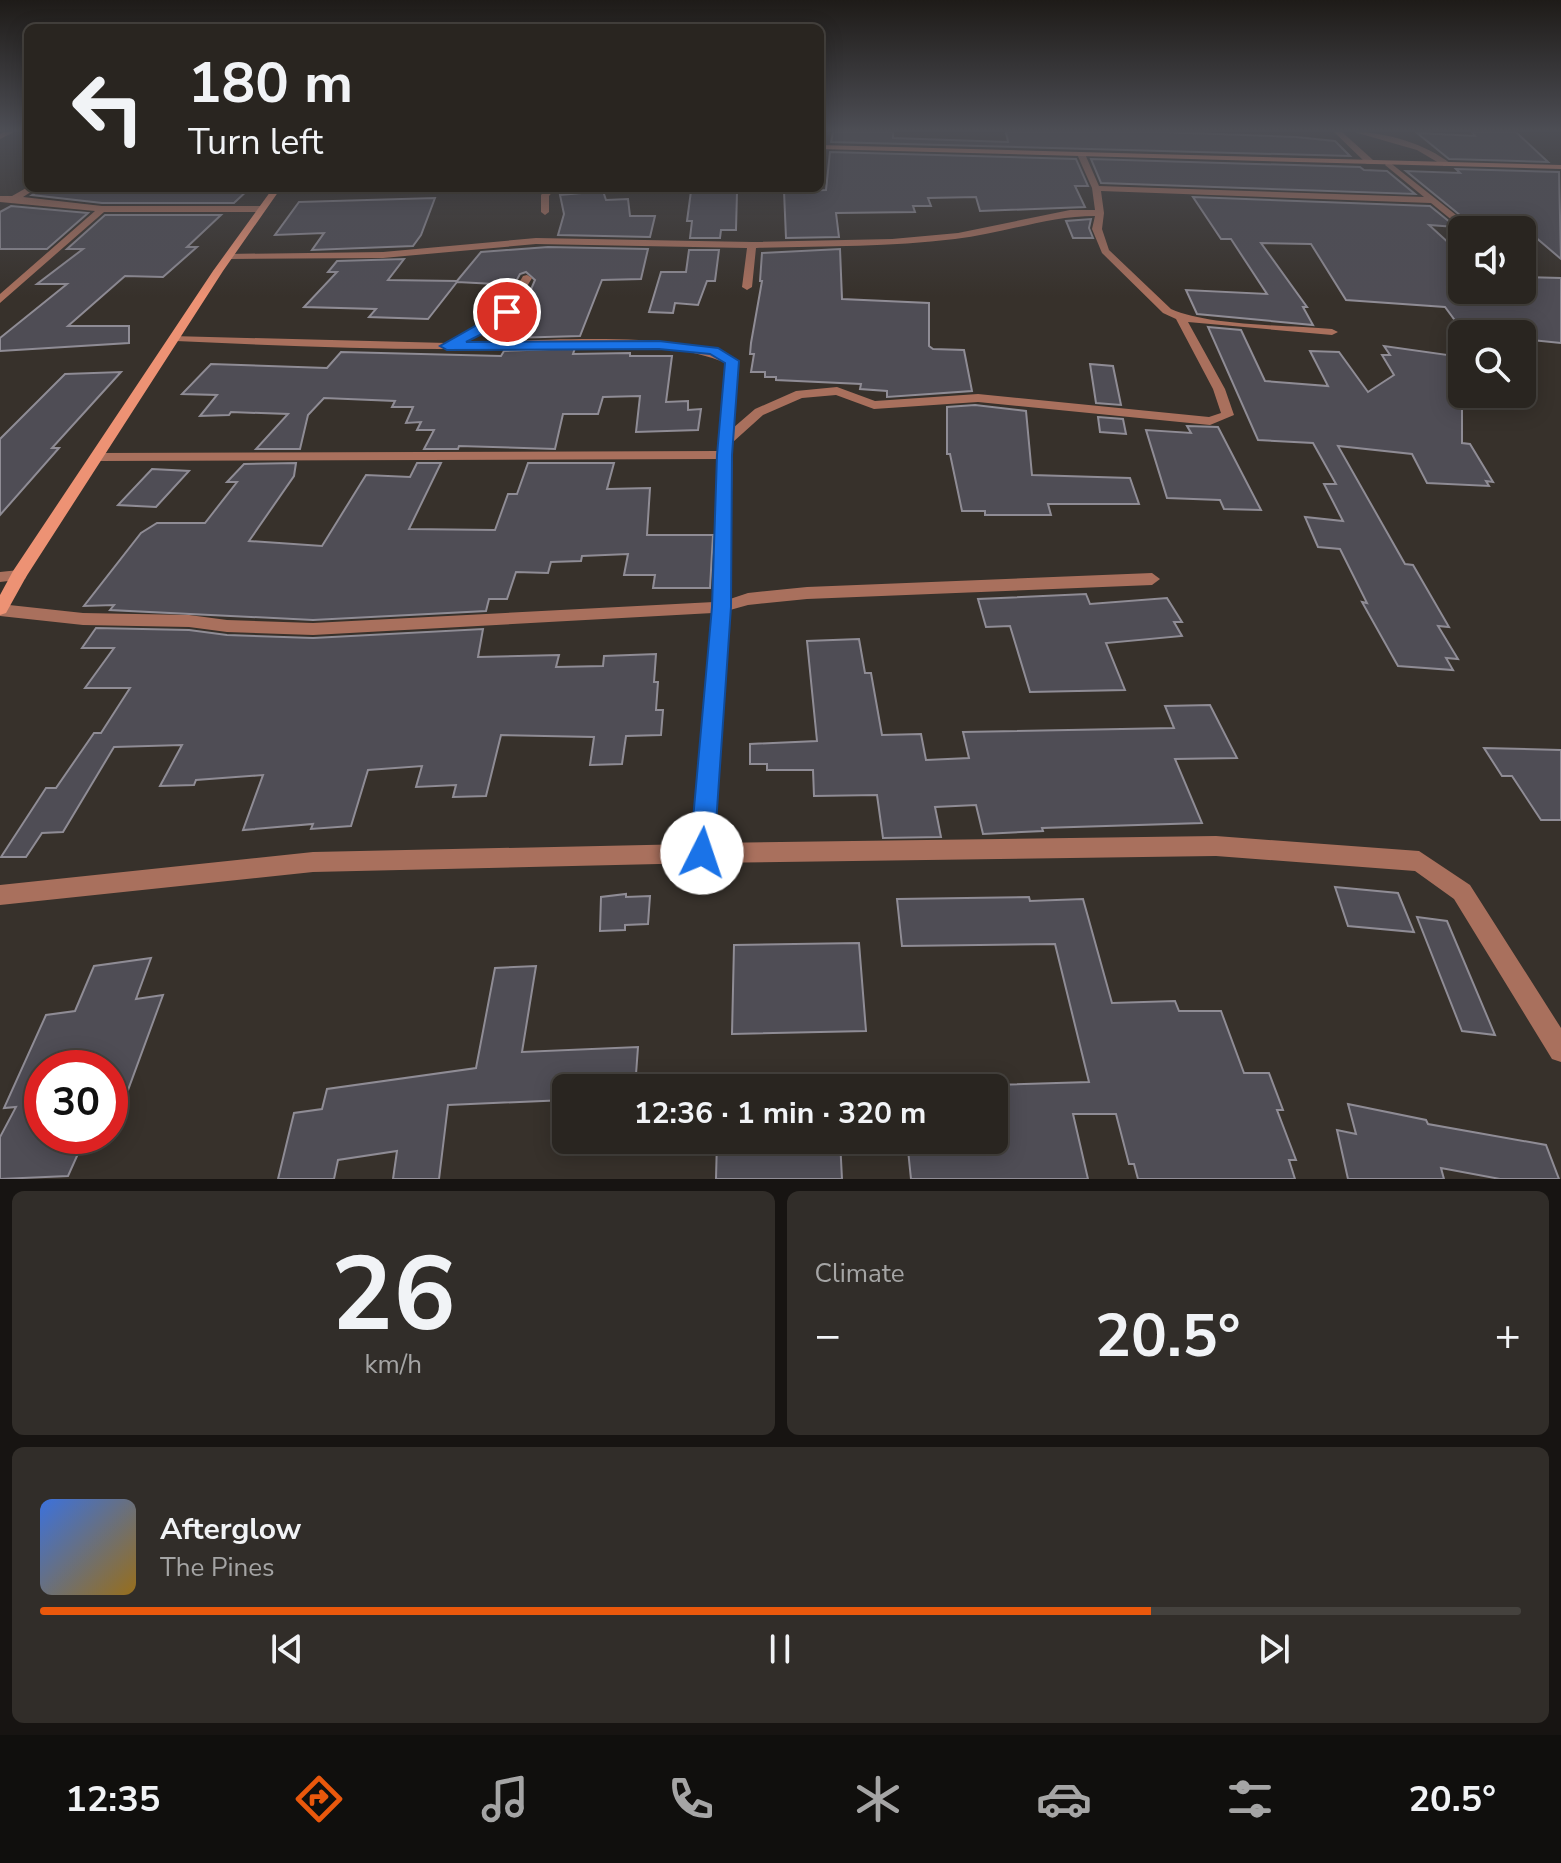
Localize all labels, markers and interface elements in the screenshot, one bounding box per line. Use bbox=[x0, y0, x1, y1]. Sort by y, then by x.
text: 180 m bbox=[188, 45, 353, 122]
icon: left bbox=[56, 56, 160, 160]
text: Turn left bbox=[188, 118, 323, 167]
map controls bbox=[1448, 216, 1536, 408]
button: sound bbox=[1448, 216, 1536, 304]
pin bbox=[473, 278, 541, 346]
icon: arrive bbox=[485, 290, 529, 334]
button: search bbox=[1448, 320, 1536, 408]
position arrow bbox=[660, 811, 744, 895]
speed limit sign: 30 bbox=[24, 1050, 128, 1154]
text: 12:36 · 1 min · 320 m bbox=[634, 1093, 926, 1134]
text: 26 bbox=[331, 1224, 456, 1366]
text: Climate bbox=[815, 1256, 905, 1291]
text: 20.5° bbox=[1095, 1295, 1241, 1377]
text: − bbox=[815, 1306, 841, 1366]
text: + bbox=[1495, 1306, 1521, 1366]
text: km/h bbox=[365, 1347, 422, 1382]
text: Afterglow bbox=[160, 1509, 301, 1550]
text: The Pines bbox=[160, 1550, 275, 1585]
icon: previous bbox=[265, 1627, 309, 1671]
icon: pause bbox=[758, 1627, 802, 1671]
icon: next bbox=[1252, 1627, 1296, 1671]
icon: directions bbox=[291, 1771, 347, 1827]
icon: music bbox=[477, 1771, 533, 1827]
icon: phone bbox=[663, 1771, 719, 1827]
icon: climate bbox=[850, 1771, 906, 1827]
icon: car bbox=[1036, 1771, 1092, 1827]
icon: filters bbox=[1222, 1771, 1278, 1827]
text: 12:35 bbox=[65, 1775, 160, 1824]
text: 20.5° bbox=[1408, 1775, 1496, 1824]

